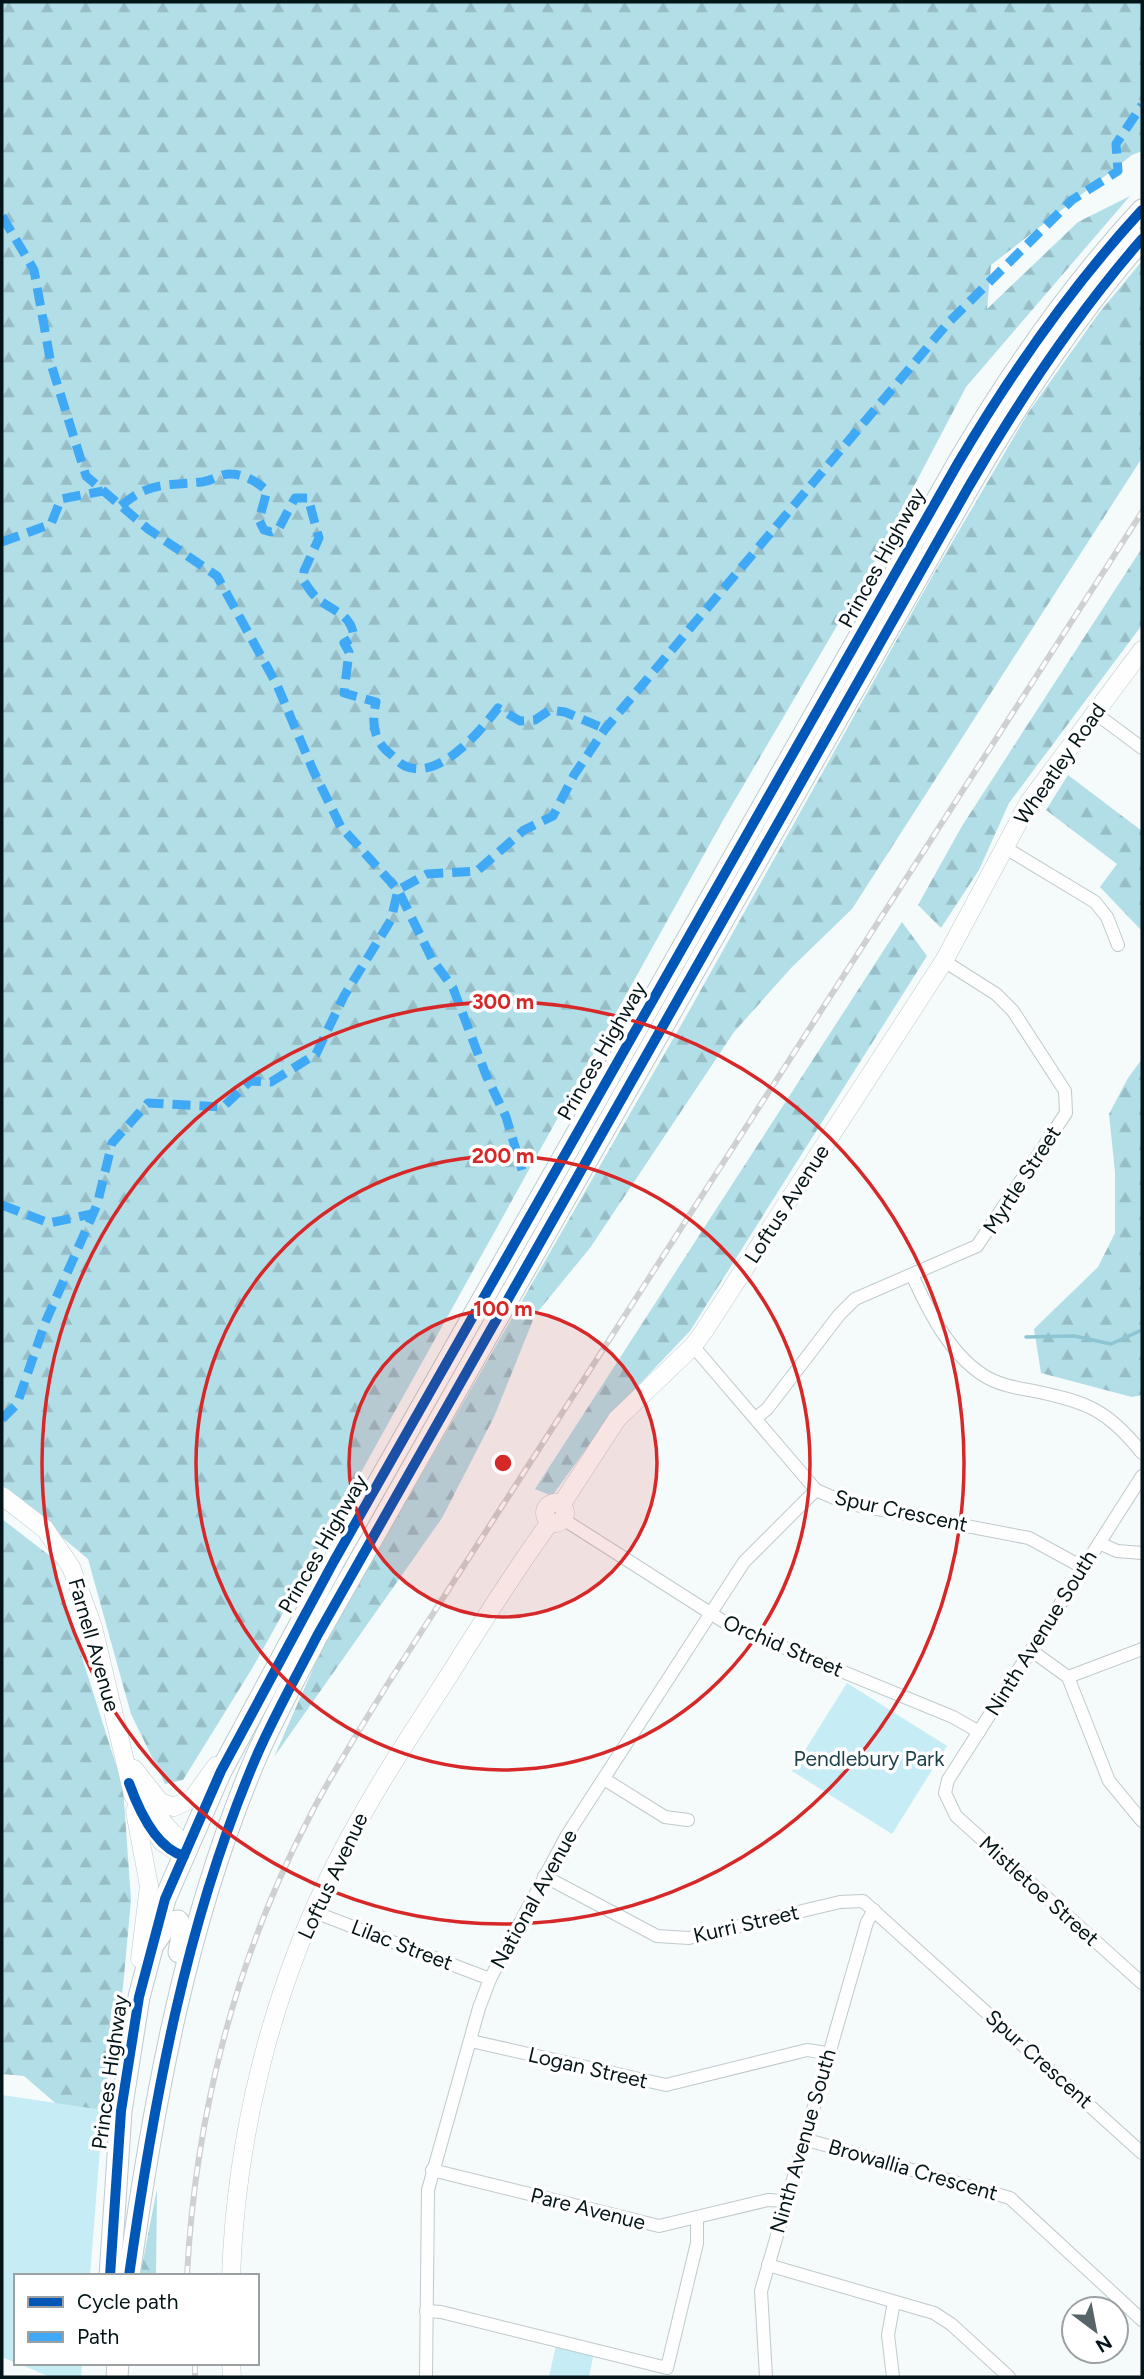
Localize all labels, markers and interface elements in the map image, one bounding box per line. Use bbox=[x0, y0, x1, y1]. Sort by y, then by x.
street label: Princes Highway bbox=[833, 484, 930, 632]
street label: Wheatley Road bbox=[1009, 698, 1111, 829]
street label: Princes Highway bbox=[552, 977, 651, 1125]
text: 300 m bbox=[472, 989, 534, 1014]
street label: Myrtle Street bbox=[977, 1121, 1066, 1239]
street label: Loftus Avenue bbox=[739, 1140, 834, 1268]
text: 200 m bbox=[472, 1143, 534, 1168]
text: 100 m bbox=[473, 1296, 533, 1321]
centre of rings bbox=[491, 1451, 515, 1475]
street label: Princes Highway bbox=[273, 1470, 372, 1618]
street label: Spur Crescent bbox=[832, 1484, 970, 1537]
street label: Ninth Avenue South bbox=[980, 1545, 1102, 1720]
street label: Farnell Avenue bbox=[63, 1575, 125, 1714]
street label: Orchid Street bbox=[720, 1609, 847, 1682]
park label: Pendlebury Park bbox=[794, 1746, 945, 1771]
street label: Loftus Avenue bbox=[292, 1809, 373, 1943]
street label: National Avenue bbox=[485, 1825, 582, 1973]
street label: Mistletoe Street bbox=[975, 1830, 1104, 1951]
street label: Kurri Street bbox=[691, 1899, 801, 1948]
street label: Lilac Street bbox=[348, 1914, 456, 1975]
street label: Princes Highway bbox=[86, 1993, 133, 2151]
street label: Spur Crescent bbox=[981, 2004, 1098, 2113]
street label: Logan Street bbox=[526, 2042, 650, 2093]
street label: Ninth Avenue South bbox=[764, 2046, 841, 2236]
street label: Browallia Crescent bbox=[826, 2133, 1001, 2206]
street label: Pare Avenue bbox=[528, 2182, 648, 2235]
legend bbox=[14, 2274, 259, 2365]
text: Cycle path bbox=[77, 2289, 178, 2314]
north arrow bbox=[1060, 2295, 1130, 2365]
text: Path bbox=[77, 2324, 119, 2349]
text: N bbox=[1091, 2330, 1116, 2358]

